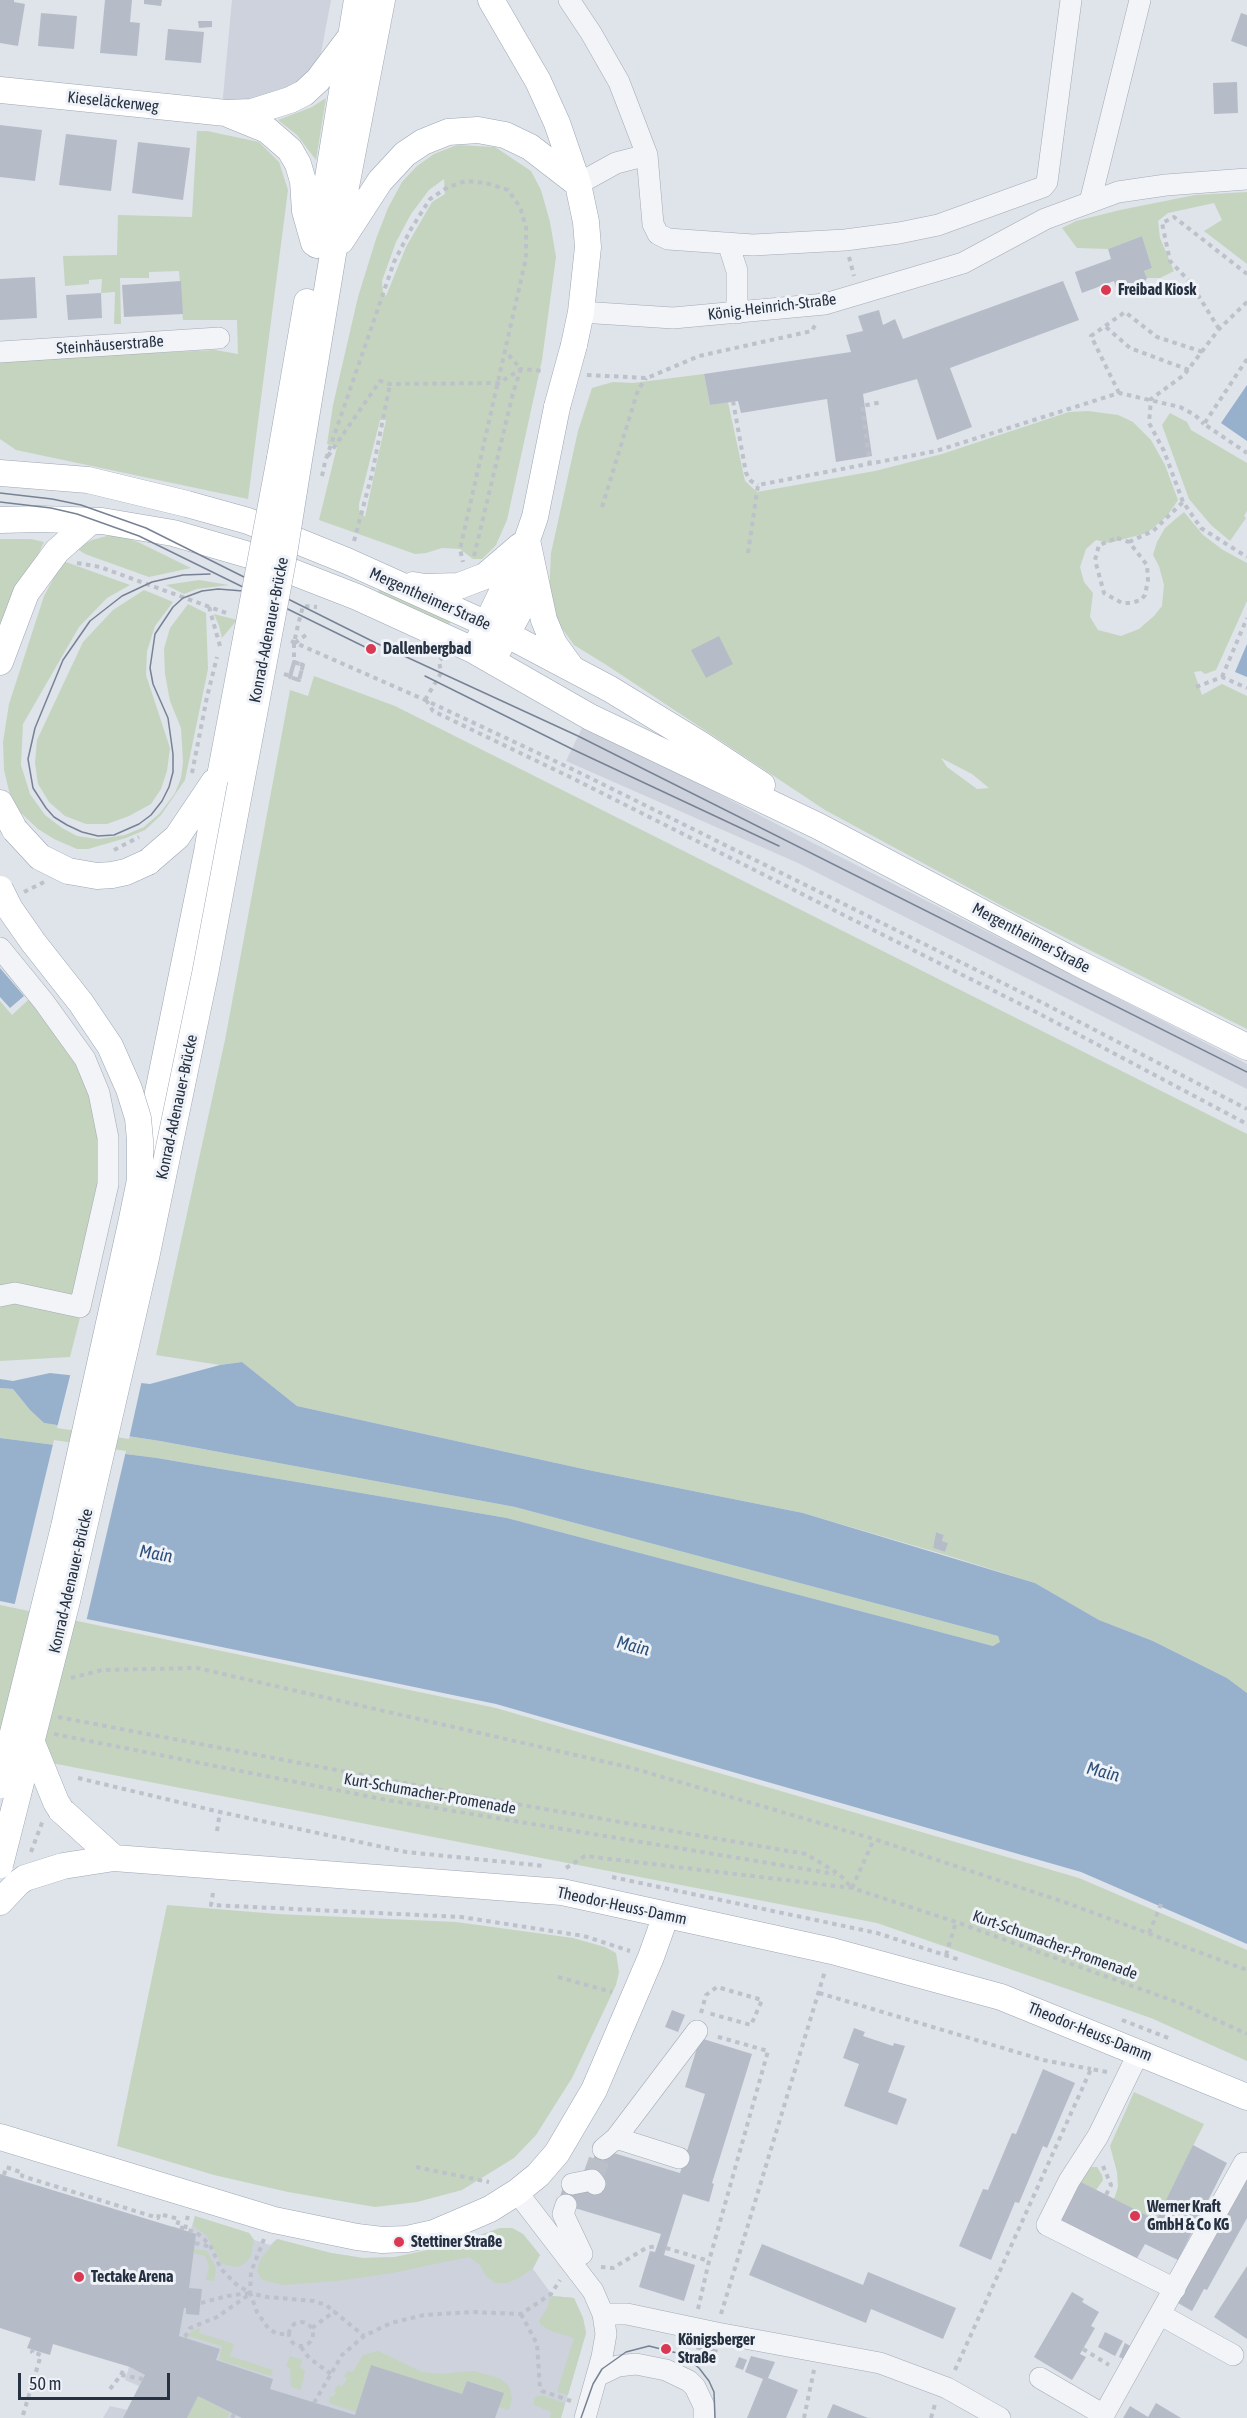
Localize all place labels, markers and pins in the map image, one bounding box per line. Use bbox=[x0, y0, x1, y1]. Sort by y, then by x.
place label: Freibad Kiosk bbox=[1118, 280, 1196, 300]
marker: Freibad Kiosk bbox=[1099, 283, 1113, 297]
place label: Dallenbergbad bbox=[383, 639, 471, 659]
marker: Dallenbergbad bbox=[364, 642, 378, 656]
place label: Werner Kraft GmbH & Co KG bbox=[1147, 2197, 1229, 2235]
marker: Werner Kraft GmbH & Co KG bbox=[1128, 2209, 1142, 2223]
place label: Stettiner Straße bbox=[411, 2232, 502, 2252]
marker: Stettiner Straße bbox=[392, 2235, 406, 2249]
place label: Tectake Arena bbox=[91, 2267, 173, 2287]
marker: Tectake Arena bbox=[72, 2270, 86, 2284]
place label: Königsberger Straße bbox=[678, 2330, 755, 2368]
marker: Königsberger Straße bbox=[659, 2342, 673, 2356]

